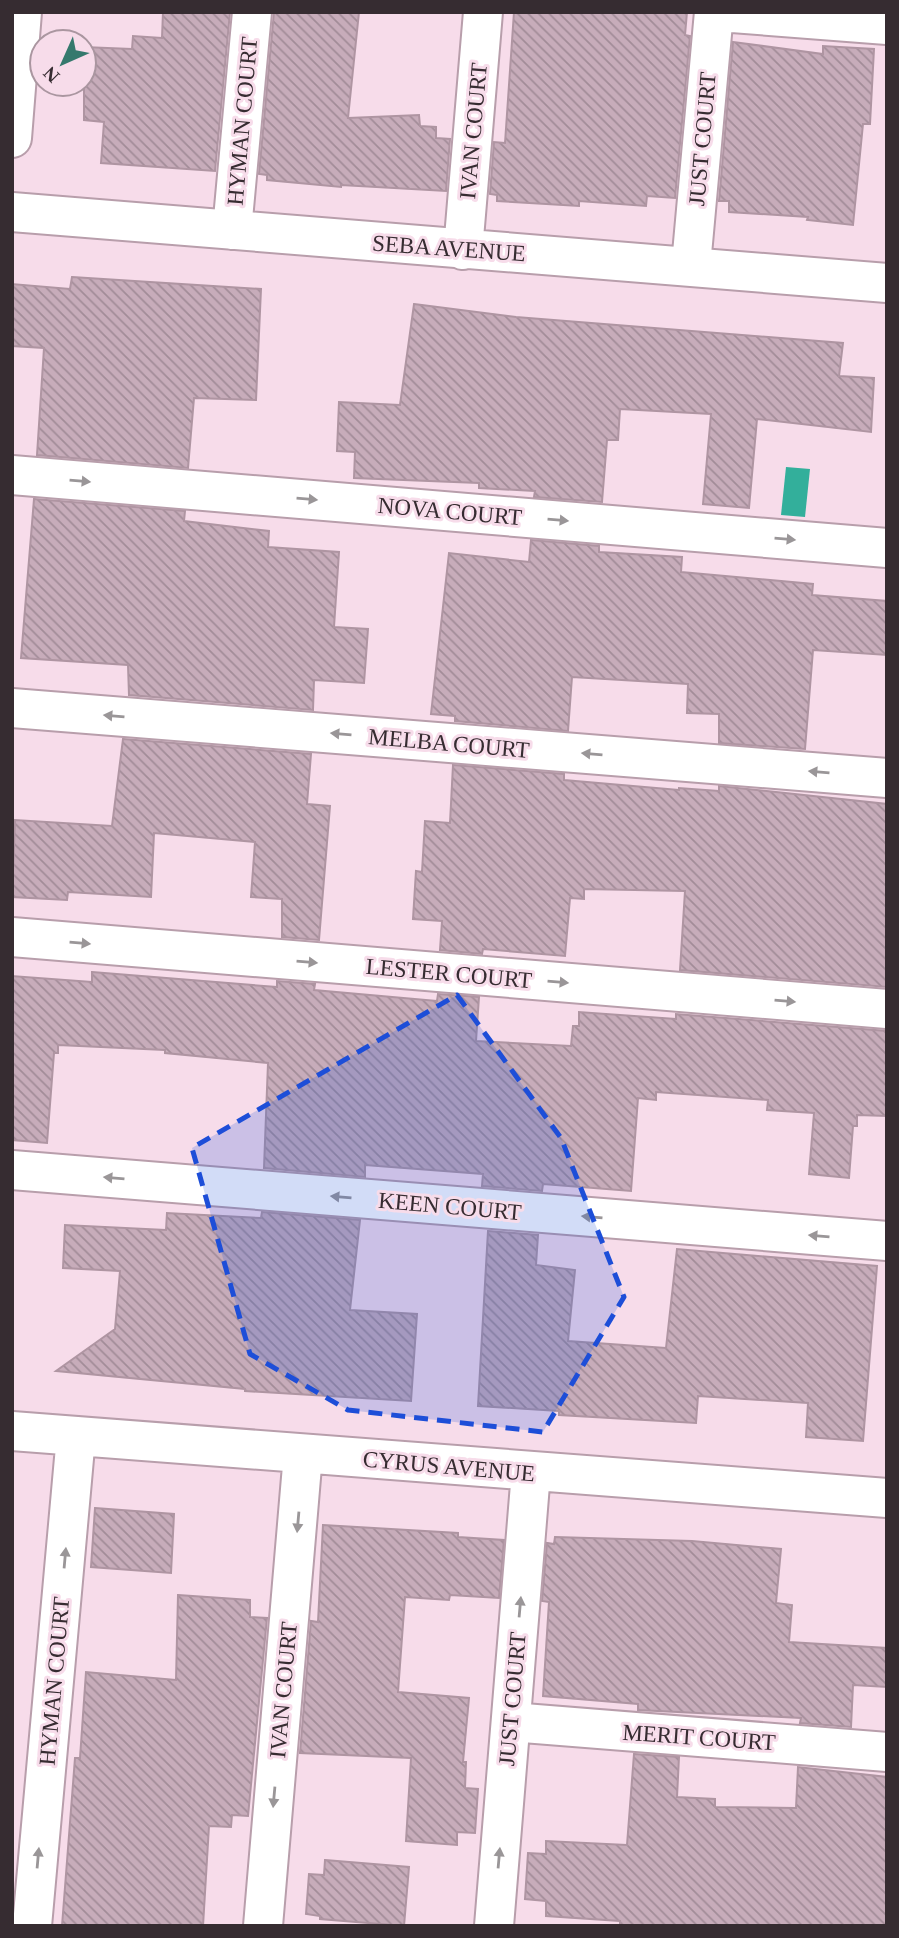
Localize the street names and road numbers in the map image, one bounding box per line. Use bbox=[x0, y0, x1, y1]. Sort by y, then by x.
street label: HYMAN COURT bbox=[223, 36, 262, 206]
street label: IVAN COURT bbox=[455, 62, 492, 200]
street label: JUST COURT bbox=[684, 71, 721, 207]
street label: SEBA AVENUE bbox=[371, 231, 526, 266]
street label: NOVA COURT bbox=[377, 493, 523, 530]
street label: MELBA COURT bbox=[367, 724, 531, 763]
street label: LESTER COURT bbox=[365, 954, 533, 993]
street label: KEEN COURT bbox=[377, 1188, 523, 1225]
street label: CYRUS AVENUE bbox=[362, 1447, 536, 1486]
street label: HYMAN COURT bbox=[35, 1596, 74, 1766]
street label: IVAN COURT bbox=[265, 1621, 302, 1759]
street label: JUST COURT bbox=[494, 1631, 531, 1767]
street label: MERIT COURT bbox=[622, 1720, 776, 1755]

